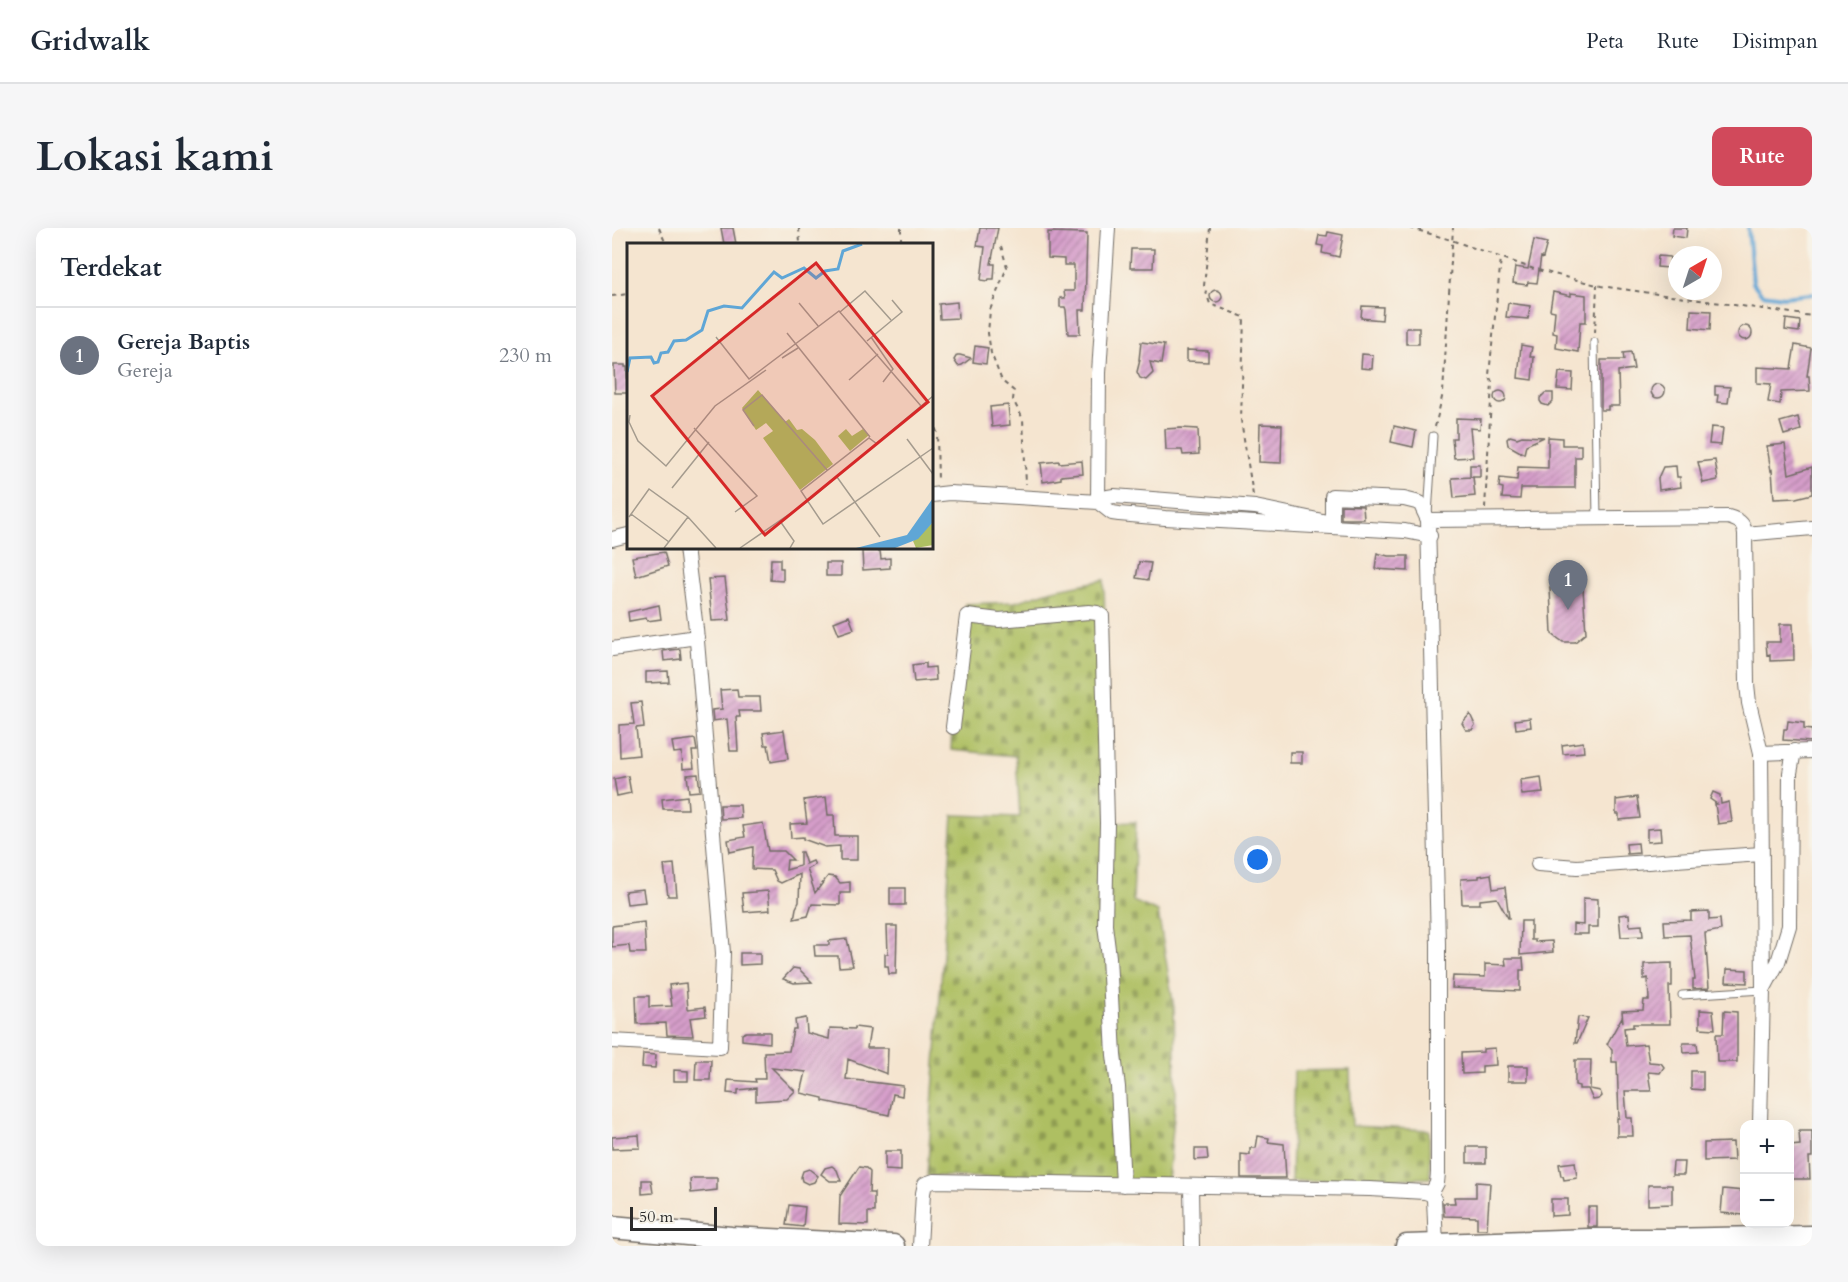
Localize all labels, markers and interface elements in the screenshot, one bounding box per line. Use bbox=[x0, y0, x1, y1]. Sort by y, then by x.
text: Gridwalk bbox=[30, 22, 150, 60]
text: Peta bbox=[1586, 27, 1624, 56]
text: Rute bbox=[1657, 27, 1699, 56]
text: Disimpan bbox=[1732, 27, 1818, 56]
button: Rute bbox=[1712, 127, 1812, 186]
text: Lokasi kami bbox=[36, 128, 274, 185]
inset map bbox=[627, 243, 933, 549]
north arrow bbox=[1668, 246, 1722, 300]
text: Terdekat bbox=[60, 250, 162, 285]
text: Gereja Baptis bbox=[117, 327, 250, 357]
text: 1 bbox=[74, 342, 85, 369]
text: 230 m bbox=[499, 342, 552, 369]
text: Gereja bbox=[117, 357, 173, 384]
pin: 1 bbox=[1548, 560, 1588, 610]
your location bbox=[1243, 845, 1272, 874]
map controls bbox=[1740, 1120, 1794, 1228]
button: + bbox=[1740, 1120, 1794, 1174]
button: − bbox=[1740, 1174, 1794, 1228]
scale bar bbox=[630, 1204, 717, 1232]
text: 50 m bbox=[639, 1206, 673, 1228]

